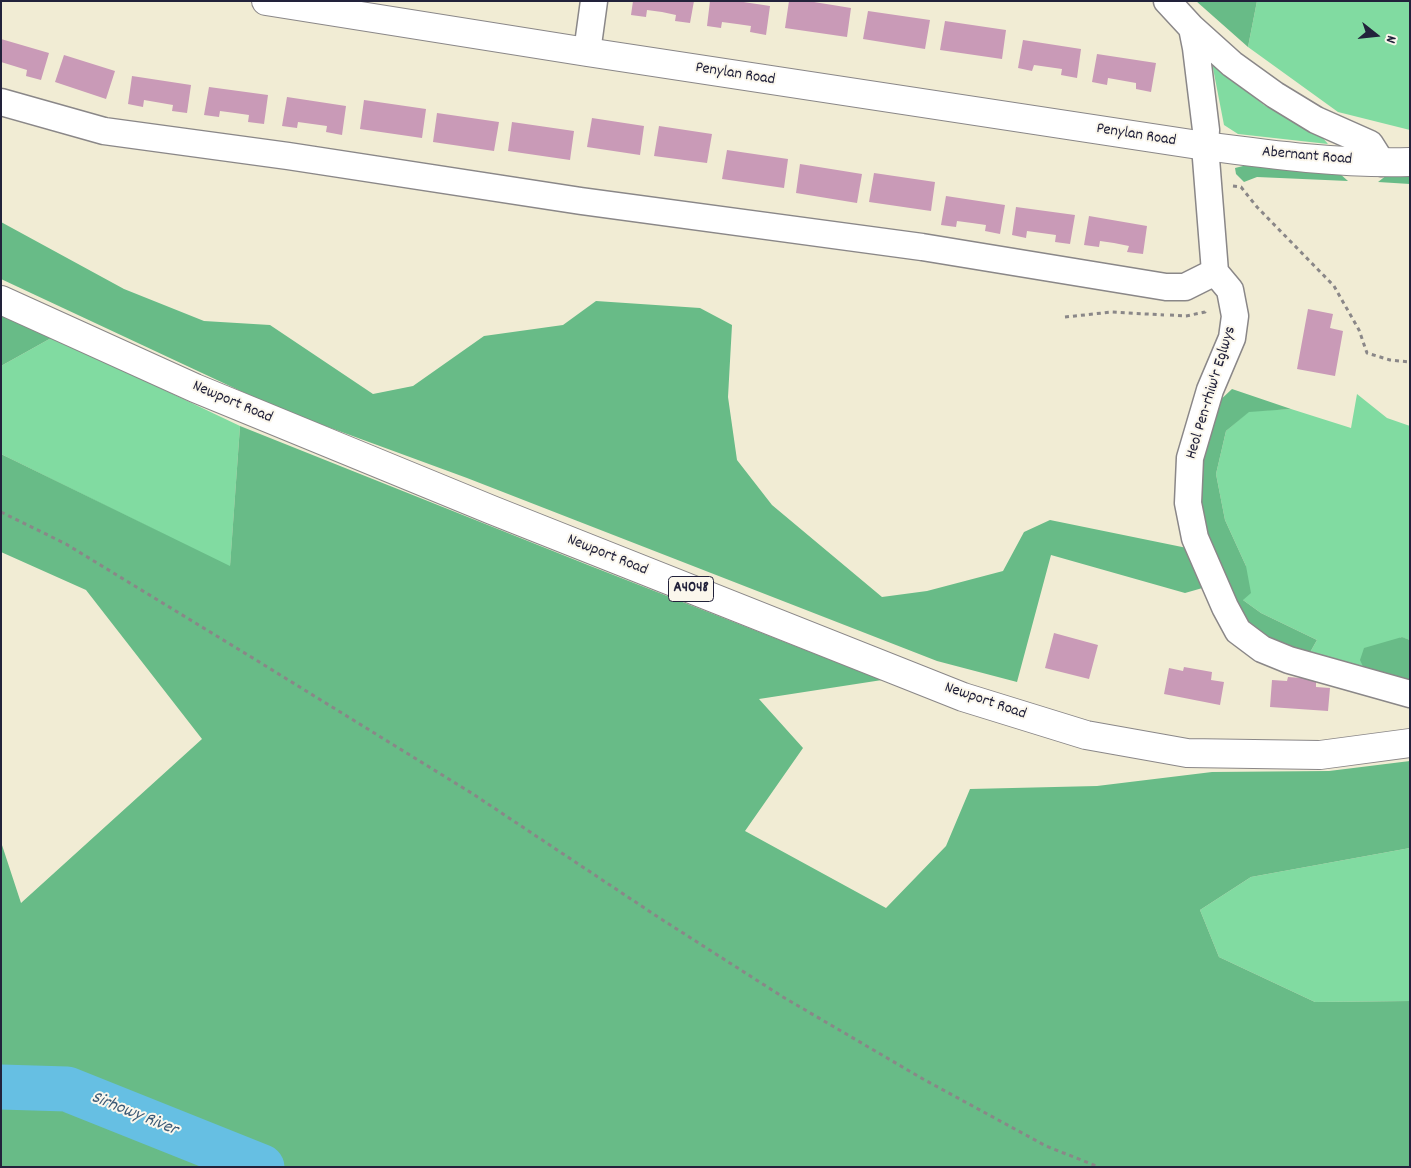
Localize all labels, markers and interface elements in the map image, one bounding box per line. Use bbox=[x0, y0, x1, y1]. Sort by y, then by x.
north arrow bbox=[1351, 10, 1401, 60]
text: N bbox=[1380, 33, 1401, 45]
street label: Penylan Road bbox=[694, 59, 776, 91]
street label: Penylan Road bbox=[1095, 120, 1177, 152]
street label: Abernant Road bbox=[1261, 143, 1353, 171]
street label: Heol Pen-rhiw'r Eglwys bbox=[1183, 324, 1241, 462]
street label: Newport Road bbox=[189, 378, 275, 428]
street label: Newport Road bbox=[564, 531, 650, 581]
road number: A4048 bbox=[668, 576, 714, 602]
street label: Newport Road bbox=[942, 679, 1028, 725]
water label: Sirhowy River bbox=[88, 1088, 180, 1142]

